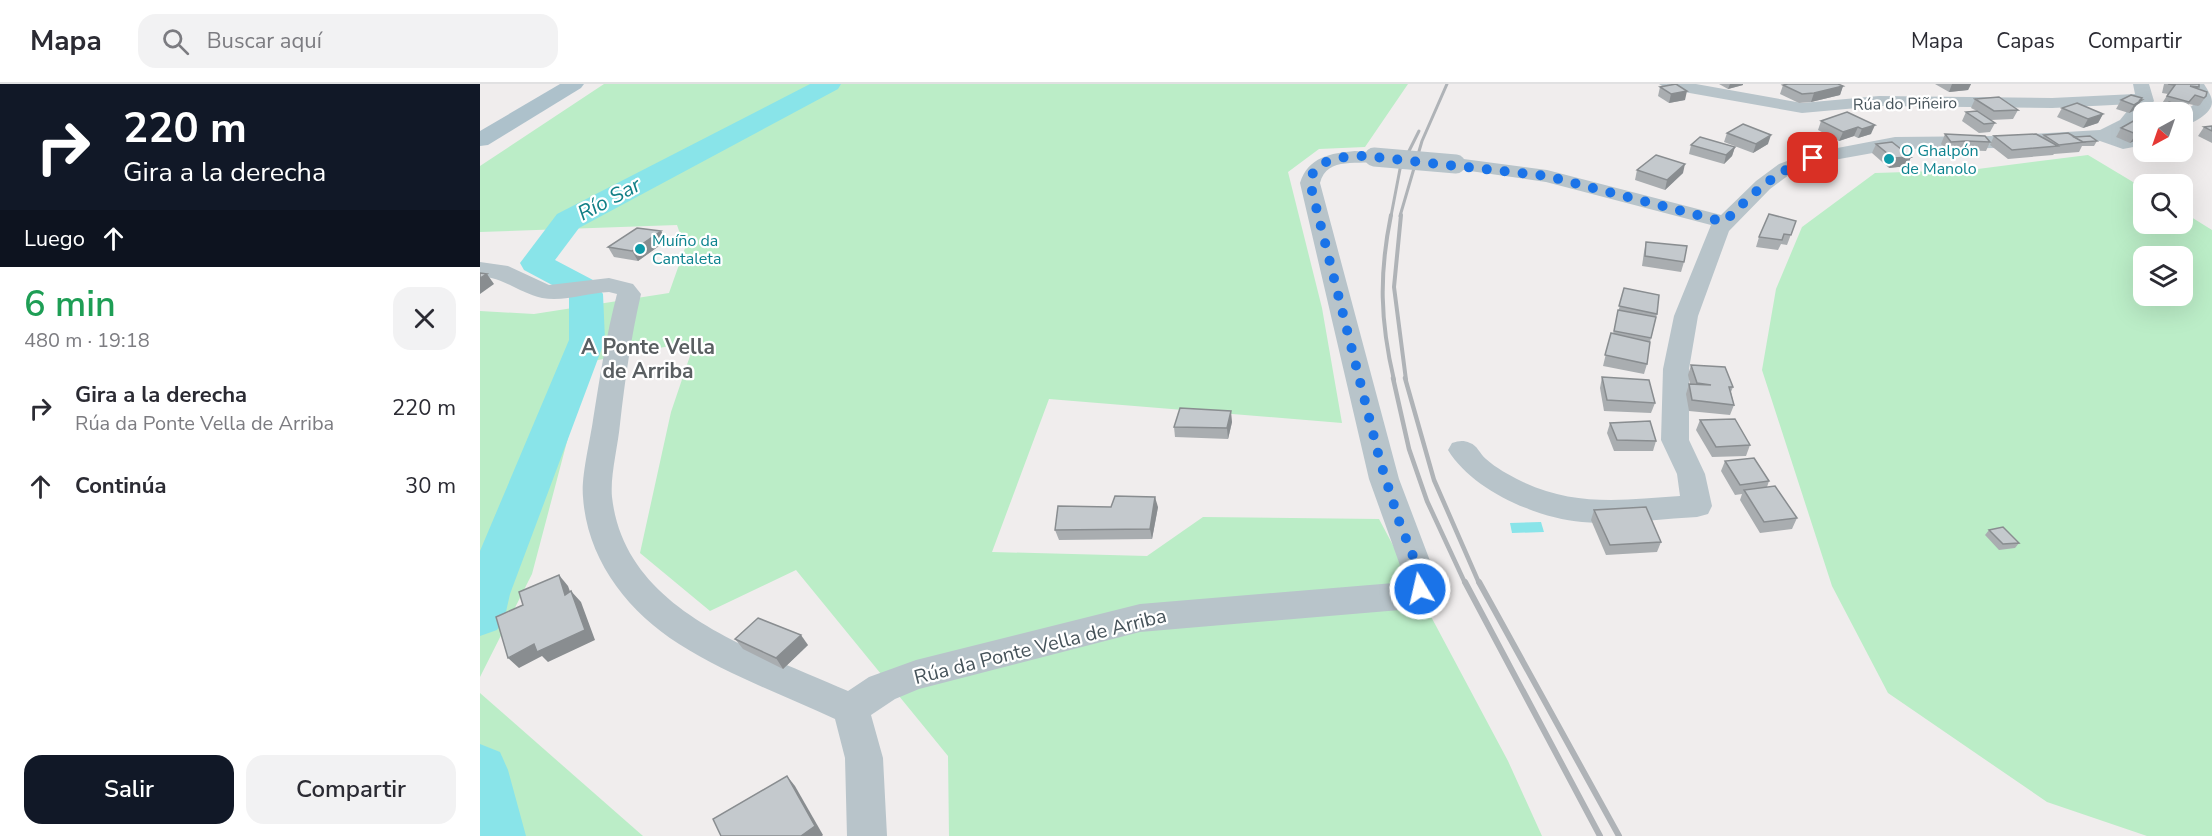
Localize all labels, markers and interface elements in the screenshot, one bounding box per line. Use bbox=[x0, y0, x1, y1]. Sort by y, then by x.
search box bbox=[138, 14, 558, 68]
text: Mapa bbox=[30, 22, 102, 60]
icon: search bbox=[159, 25, 192, 58]
text: Buscar aquí bbox=[207, 26, 322, 56]
text: Mapa bbox=[1911, 27, 1963, 55]
text: Capas bbox=[1996, 27, 2055, 55]
text: Compartir bbox=[2088, 27, 2182, 55]
street label: Rúa do Piñeiro bbox=[1853, 92, 1957, 116]
text: 220 m bbox=[123, 100, 247, 157]
north arrow bbox=[2133, 102, 2193, 162]
map controls bbox=[2133, 102, 2193, 306]
icon: right bbox=[24, 108, 102, 186]
pin bbox=[1787, 132, 1838, 183]
place label: O Ghalpón de Manolo bbox=[1901, 140, 1979, 180]
icon: arrive bbox=[1796, 141, 1829, 174]
marker: O Ghalpón de Manolo bbox=[1882, 152, 1896, 166]
text: Gira a la derecha bbox=[123, 154, 326, 191]
water label: Río Sar bbox=[573, 171, 646, 227]
button: search bbox=[2133, 174, 2193, 234]
icon: ahead bbox=[97, 222, 130, 255]
text: Luego bbox=[24, 224, 85, 254]
place label: Muíño da Cantaleta bbox=[652, 230, 721, 270]
marker: Muíño da Cantaleta bbox=[633, 242, 647, 256]
button: layers bbox=[2133, 246, 2193, 306]
text: 6 min bbox=[24, 280, 116, 329]
button: close bbox=[393, 287, 456, 350]
text: 480 m · 19:18 bbox=[24, 327, 150, 354]
district label: A Ponte Vella de Arriba bbox=[581, 333, 715, 385]
text: Gira a la derecha bbox=[75, 380, 247, 410]
icon: right bbox=[24, 392, 57, 425]
text: 220 m bbox=[392, 393, 456, 423]
text: Rúa da Ponte Vella de Arriba bbox=[75, 410, 334, 437]
icon: ahead bbox=[24, 470, 57, 503]
text: Continúa bbox=[75, 471, 166, 501]
text: 30 m bbox=[405, 471, 456, 501]
position arrow bbox=[1388, 557, 1452, 621]
street label: Rúa da Ponte Vella de Arriba bbox=[911, 602, 1169, 691]
button: Salir bbox=[24, 755, 234, 824]
button: Compartir bbox=[246, 755, 456, 824]

